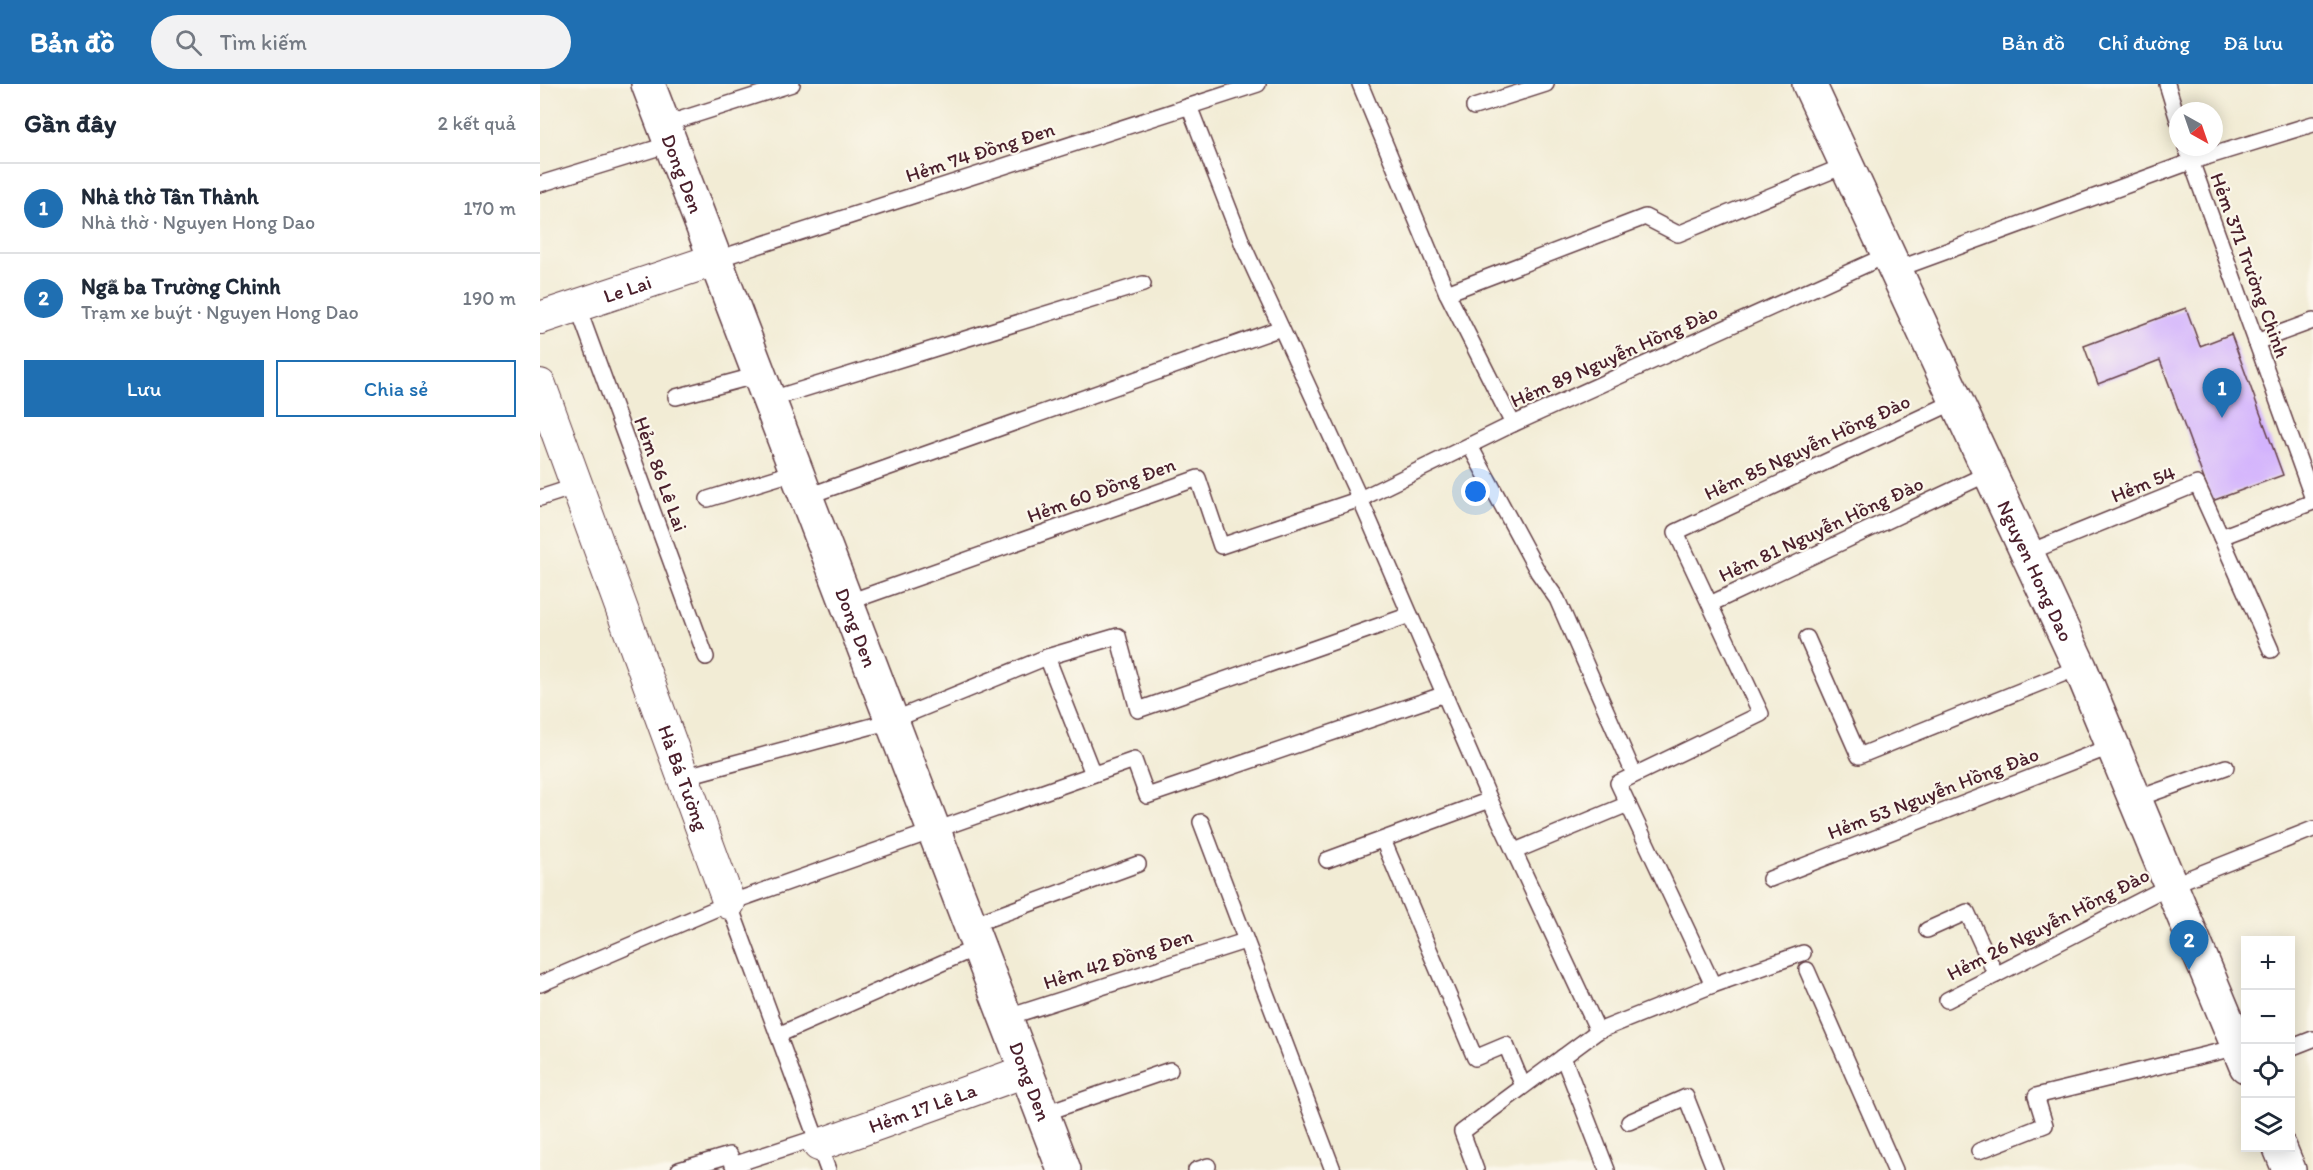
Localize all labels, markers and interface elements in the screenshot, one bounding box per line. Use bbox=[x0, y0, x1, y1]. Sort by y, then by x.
search box bbox=[151, 15, 571, 69]
text: Bản đồ bbox=[30, 25, 115, 59]
icon: search bbox=[172, 26, 205, 59]
text: Tìm kiếm bbox=[220, 29, 307, 56]
text: Bản đồ bbox=[2001, 30, 2065, 55]
text: Chỉ đường bbox=[2098, 30, 2190, 55]
text: Đã lưu bbox=[2223, 30, 2283, 55]
north arrow bbox=[2169, 102, 2223, 156]
text: Gần đây bbox=[24, 107, 116, 139]
text: 2 kết quả bbox=[437, 111, 516, 135]
street label: Hẻm 74 Đồng Đen bbox=[902, 117, 1058, 187]
street label: Dong Den bbox=[656, 131, 708, 217]
street label: Hẻm 371 Trường Chinh bbox=[2205, 169, 2295, 361]
text: Nhà thờ Tân Thành bbox=[81, 183, 259, 210]
text: 1 bbox=[39, 196, 48, 220]
text: 170 m bbox=[463, 196, 516, 220]
text: Nhà thờ · Nguyen Hong Dao bbox=[81, 210, 315, 234]
street label: Le Lai bbox=[600, 270, 654, 308]
text: Ngã ba Trường Chinh bbox=[81, 273, 280, 300]
text: 2 bbox=[38, 286, 49, 310]
text: 190 m bbox=[463, 286, 516, 310]
street label: Hẻm 89 Nguyễn Hồng Đào bbox=[1507, 299, 1721, 413]
text: Trạm xe buýt · Nguyen Hong Dao bbox=[81, 300, 359, 324]
button: Lưu bbox=[24, 360, 264, 417]
button: Chia sẻ bbox=[276, 360, 516, 417]
pin: 1 bbox=[2202, 368, 2242, 418]
street label: Hẻm 85 Nguyễn Hồng Đào bbox=[1700, 389, 1914, 505]
street label: Hẻm 86 Lê Lai bbox=[629, 413, 693, 535]
street label: Hẻm 60 Đồng Đen bbox=[1023, 452, 1179, 528]
street label: Hẻm 54 bbox=[2107, 460, 2179, 508]
street label: Hẻm 81 Nguyễn Hồng Đào bbox=[1715, 471, 1927, 587]
your location bbox=[1461, 477, 1490, 506]
street label: Nguyen Hong Dao bbox=[1992, 497, 2078, 645]
street label: Dong Den bbox=[830, 584, 882, 671]
street label: Hà Bá Tường bbox=[653, 721, 714, 835]
street label: Hẻm 53 Nguyễn Hồng Đào bbox=[1824, 742, 2042, 844]
street label: Hẻm 26 Nguyễn Hồng Đào bbox=[1943, 862, 2153, 986]
pin: 2 bbox=[2170, 920, 2208, 970]
street label: Hẻm 42 Đồng Đen bbox=[1040, 923, 1196, 995]
map controls bbox=[2241, 936, 2295, 1152]
button: + bbox=[2241, 936, 2295, 990]
button: − bbox=[2241, 990, 2295, 1044]
street label: Dong Den bbox=[1004, 1038, 1056, 1124]
button: locate bbox=[2241, 1044, 2295, 1098]
street label: Hẻm 17 Lê La bbox=[865, 1077, 980, 1138]
button: layers bbox=[2241, 1098, 2295, 1152]

